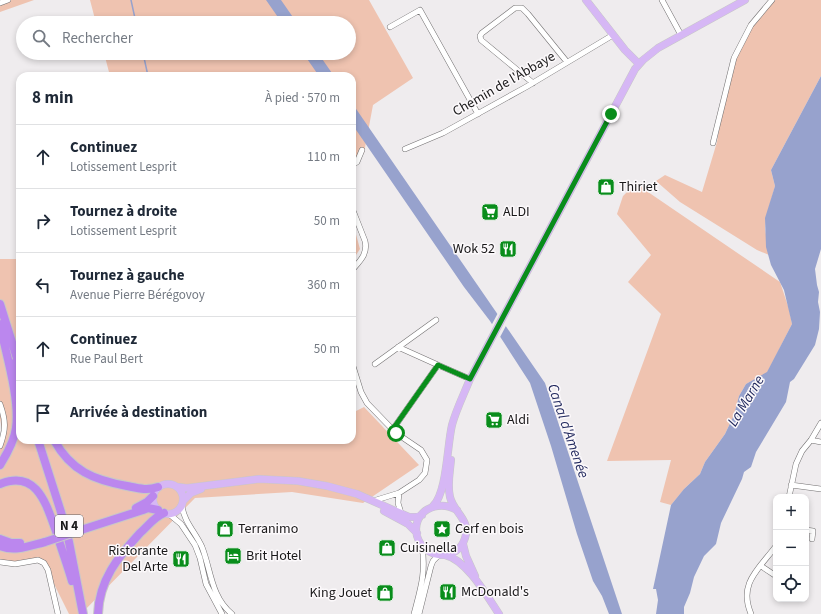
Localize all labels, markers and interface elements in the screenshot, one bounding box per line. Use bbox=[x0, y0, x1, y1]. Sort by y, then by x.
search box bbox=[16, 16, 356, 60]
icon: search bbox=[30, 27, 52, 49]
text: Rechercher bbox=[62, 28, 133, 49]
street label: Chemin de l'Abbaye bbox=[449, 47, 559, 121]
text: 8 min bbox=[32, 86, 73, 110]
text: À pied · 570 m bbox=[265, 89, 340, 107]
route end bbox=[602, 105, 620, 123]
text: Continuez bbox=[70, 137, 137, 158]
icon: ahead bbox=[32, 146, 54, 168]
text: 110 m bbox=[307, 148, 340, 166]
text: Lotissement Lesprit bbox=[70, 158, 177, 176]
shop icon: Thiriet bbox=[596, 177, 616, 197]
place label: Thiriet bbox=[619, 177, 658, 197]
text: Tournez à droite bbox=[70, 201, 177, 222]
supermarket icon: ALDI bbox=[480, 202, 500, 222]
place label: ALDI bbox=[503, 202, 530, 222]
icon: right bbox=[32, 210, 54, 232]
text: 50 m bbox=[314, 212, 340, 230]
text: Lotissement Lesprit bbox=[70, 222, 177, 240]
place label: Wok 52 bbox=[453, 239, 495, 259]
restaurant icon: Wok 52 bbox=[498, 239, 518, 259]
text: Tournez à gauche bbox=[70, 265, 185, 286]
icon: left bbox=[32, 274, 54, 296]
text: 360 m bbox=[307, 276, 340, 294]
text: Avenue Pierre Bérégovoy bbox=[70, 286, 205, 304]
text: Continuez bbox=[70, 329, 137, 350]
icon: ahead bbox=[32, 338, 54, 360]
text: 50 m bbox=[314, 340, 340, 358]
text: Rue Paul Bert bbox=[70, 350, 143, 368]
water label: La Marne bbox=[722, 371, 770, 431]
water label: Canal d'Amenée bbox=[542, 381, 594, 481]
icon: arrive bbox=[32, 402, 54, 424]
text: Arrivée à destination bbox=[70, 402, 207, 423]
supermarket icon: Aldi bbox=[484, 410, 504, 430]
place label: Aldi bbox=[507, 410, 529, 430]
route start bbox=[387, 424, 405, 442]
map controls bbox=[773, 494, 809, 602]
button: + bbox=[773, 494, 809, 530]
road number: N 4 bbox=[55, 515, 83, 537]
shop icon: Terranimo bbox=[215, 519, 235, 539]
place label: Terranimo bbox=[238, 519, 298, 539]
place icon: Cerf en bois bbox=[432, 519, 452, 539]
place label: Cerf en bois bbox=[455, 519, 524, 539]
button: − bbox=[773, 530, 809, 566]
shop icon: Cuisinella bbox=[377, 538, 397, 558]
place label: Cuisinella bbox=[400, 538, 457, 558]
place label: Ristorante Del Arte bbox=[108, 541, 168, 577]
hotel icon: Brit Hotel bbox=[223, 546, 243, 566]
place label: Brit Hotel bbox=[246, 546, 302, 566]
restaurant icon: Ristorante Del Arte bbox=[171, 549, 191, 569]
button: locate bbox=[773, 566, 809, 602]
restaurant icon: McDonald's bbox=[438, 582, 458, 602]
place label: McDonald's bbox=[461, 582, 529, 602]
place label: King Jouet bbox=[309, 583, 372, 603]
shop icon: King Jouet bbox=[375, 583, 395, 603]

